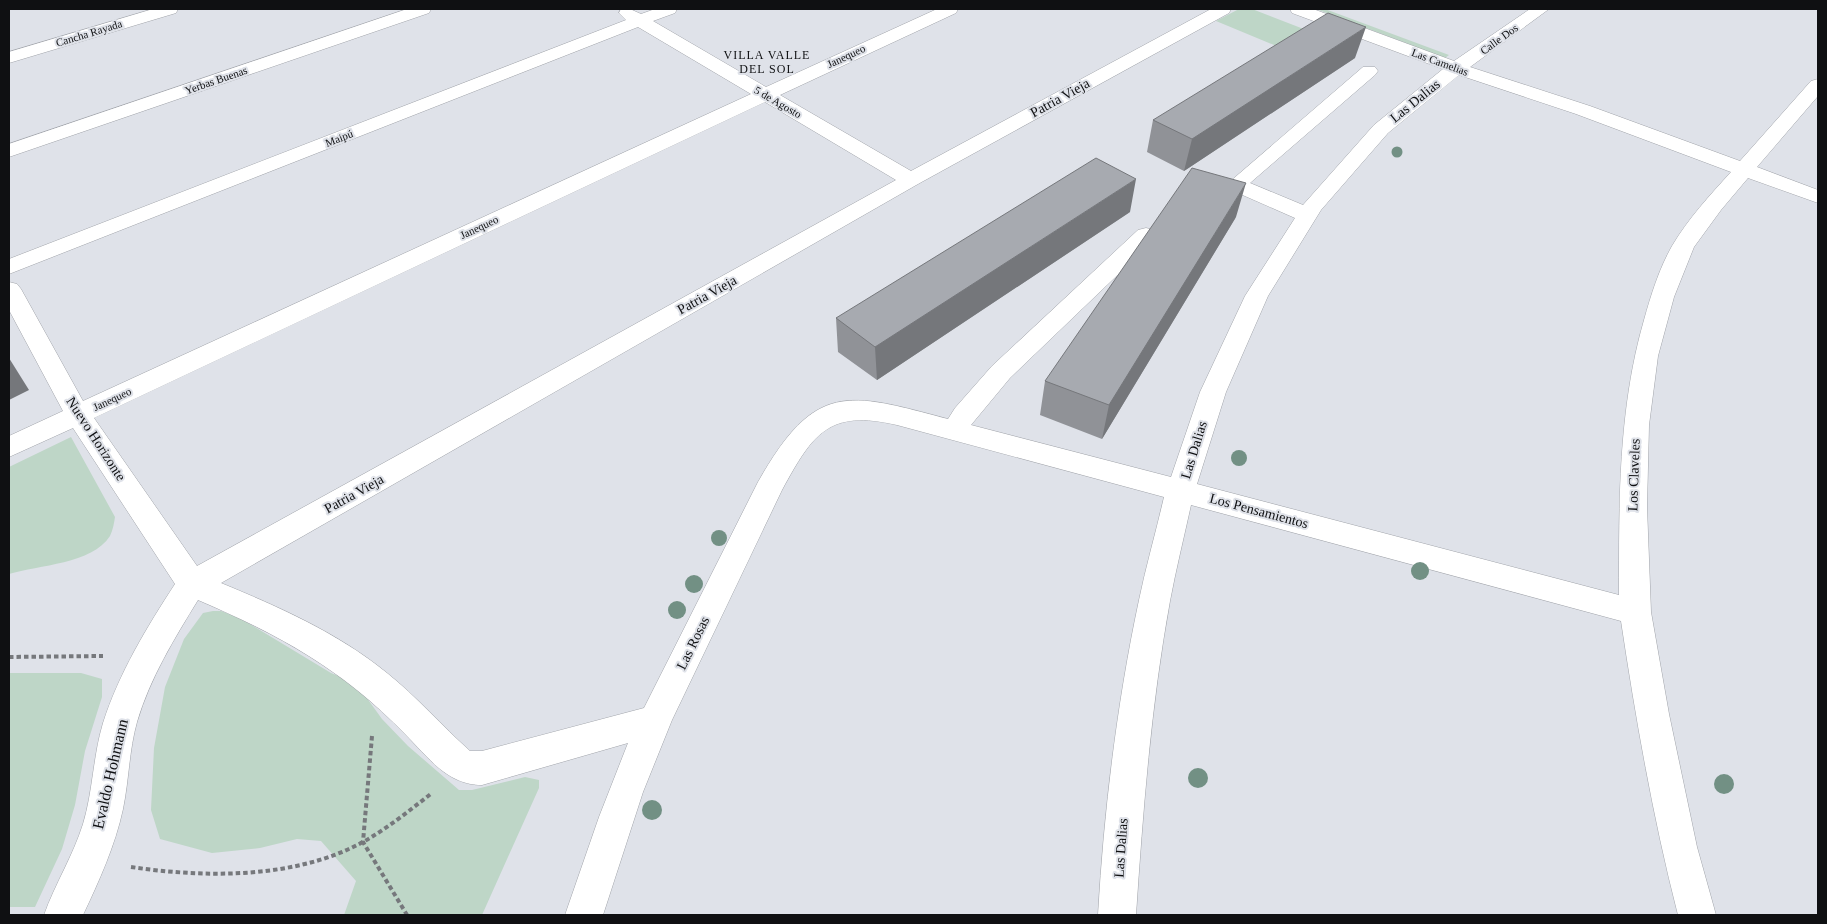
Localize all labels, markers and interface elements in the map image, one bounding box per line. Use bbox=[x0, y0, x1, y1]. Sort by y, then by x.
street label: Cancha Rayada bbox=[54, 17, 124, 49]
street label: Calle Dos bbox=[1478, 21, 1520, 57]
street label: Janequeo bbox=[825, 42, 868, 70]
street label: Las Camelias bbox=[1410, 46, 1470, 78]
district label: VILLA VALLE DEL SOL bbox=[724, 48, 810, 76]
street label: Yerbas Buenas bbox=[183, 64, 249, 96]
street label: Patria Vieja bbox=[1028, 75, 1093, 120]
street label: Las Dalias bbox=[1387, 76, 1443, 126]
street label: 5 de Agosto bbox=[752, 84, 804, 121]
street label: Maipú bbox=[323, 127, 355, 149]
street label: Janequeo bbox=[458, 213, 501, 241]
street label: Patria Vieja bbox=[675, 272, 740, 317]
street label: Janequeo bbox=[91, 385, 134, 413]
street label: Nuevo Horizonte bbox=[63, 394, 129, 484]
street label: Las Dalias bbox=[1178, 419, 1210, 481]
street label: Los Claveles bbox=[1625, 438, 1643, 512]
street label: Patria Vieja bbox=[322, 471, 387, 516]
street label: Los Pensamientos bbox=[1208, 491, 1310, 531]
street label: Las Rosas bbox=[674, 614, 712, 672]
street label: Evaldo Hohmann bbox=[89, 717, 131, 831]
street label: Las Dalias bbox=[1111, 818, 1131, 878]

